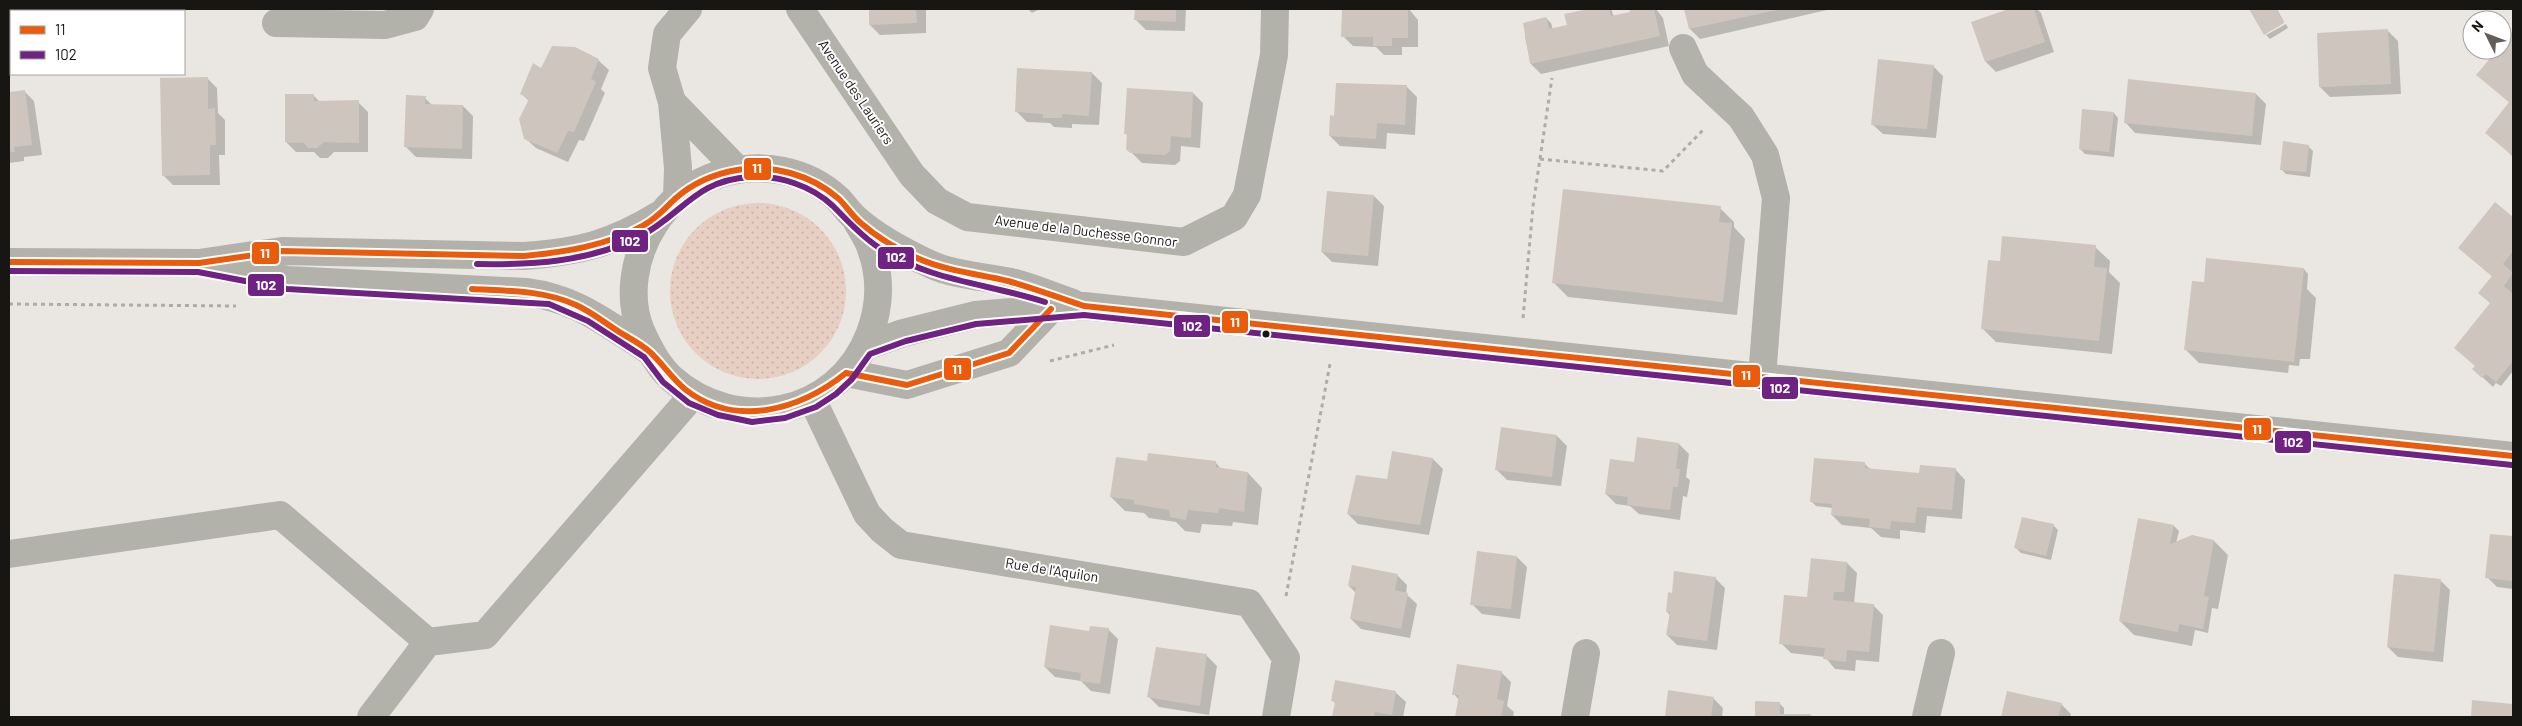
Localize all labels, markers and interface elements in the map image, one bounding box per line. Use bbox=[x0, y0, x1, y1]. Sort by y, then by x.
legend bbox=[10, 10, 185, 75]
north arrow bbox=[2462, 10, 2512, 60]
text: N bbox=[2468, 17, 2486, 35]
text: 11 bbox=[55, 20, 66, 38]
street label: Avenue des Lauriers bbox=[815, 36, 898, 147]
text: 102 bbox=[55, 45, 77, 63]
line badge: 11 bbox=[743, 157, 772, 181]
text: 11 bbox=[752, 159, 762, 176]
street label: Avenue de la Duchesse Gonnor bbox=[994, 211, 1178, 250]
line badge: 102 bbox=[611, 229, 649, 253]
text: 102 bbox=[620, 232, 641, 249]
line badge: 11 bbox=[251, 241, 280, 265]
text: 11 bbox=[260, 244, 270, 261]
line badge: 102 bbox=[877, 246, 915, 270]
text: 102 bbox=[886, 248, 907, 265]
line badge: 102 bbox=[247, 273, 285, 297]
text: 102 bbox=[256, 276, 277, 293]
line badge: 11 bbox=[1221, 310, 1249, 334]
text: 11 bbox=[1230, 313, 1240, 330]
line badge: 102 bbox=[1173, 314, 1211, 338]
text: 102 bbox=[1182, 317, 1203, 334]
unlabelled marker bbox=[1261, 329, 1271, 339]
line badge: 11 bbox=[943, 357, 972, 381]
text: 11 bbox=[952, 360, 962, 377]
line badge: 11 bbox=[1732, 364, 1761, 388]
text: 11 bbox=[1741, 366, 1751, 383]
line badge: 102 bbox=[1761, 376, 1799, 400]
text: 102 bbox=[1770, 379, 1791, 396]
line badge: 11 bbox=[2243, 417, 2272, 441]
text: 11 bbox=[2252, 420, 2262, 437]
line badge: 102 bbox=[2274, 430, 2312, 454]
text: 102 bbox=[2283, 433, 2304, 450]
street label: Rue de l'Aquilon bbox=[1004, 554, 1100, 585]

